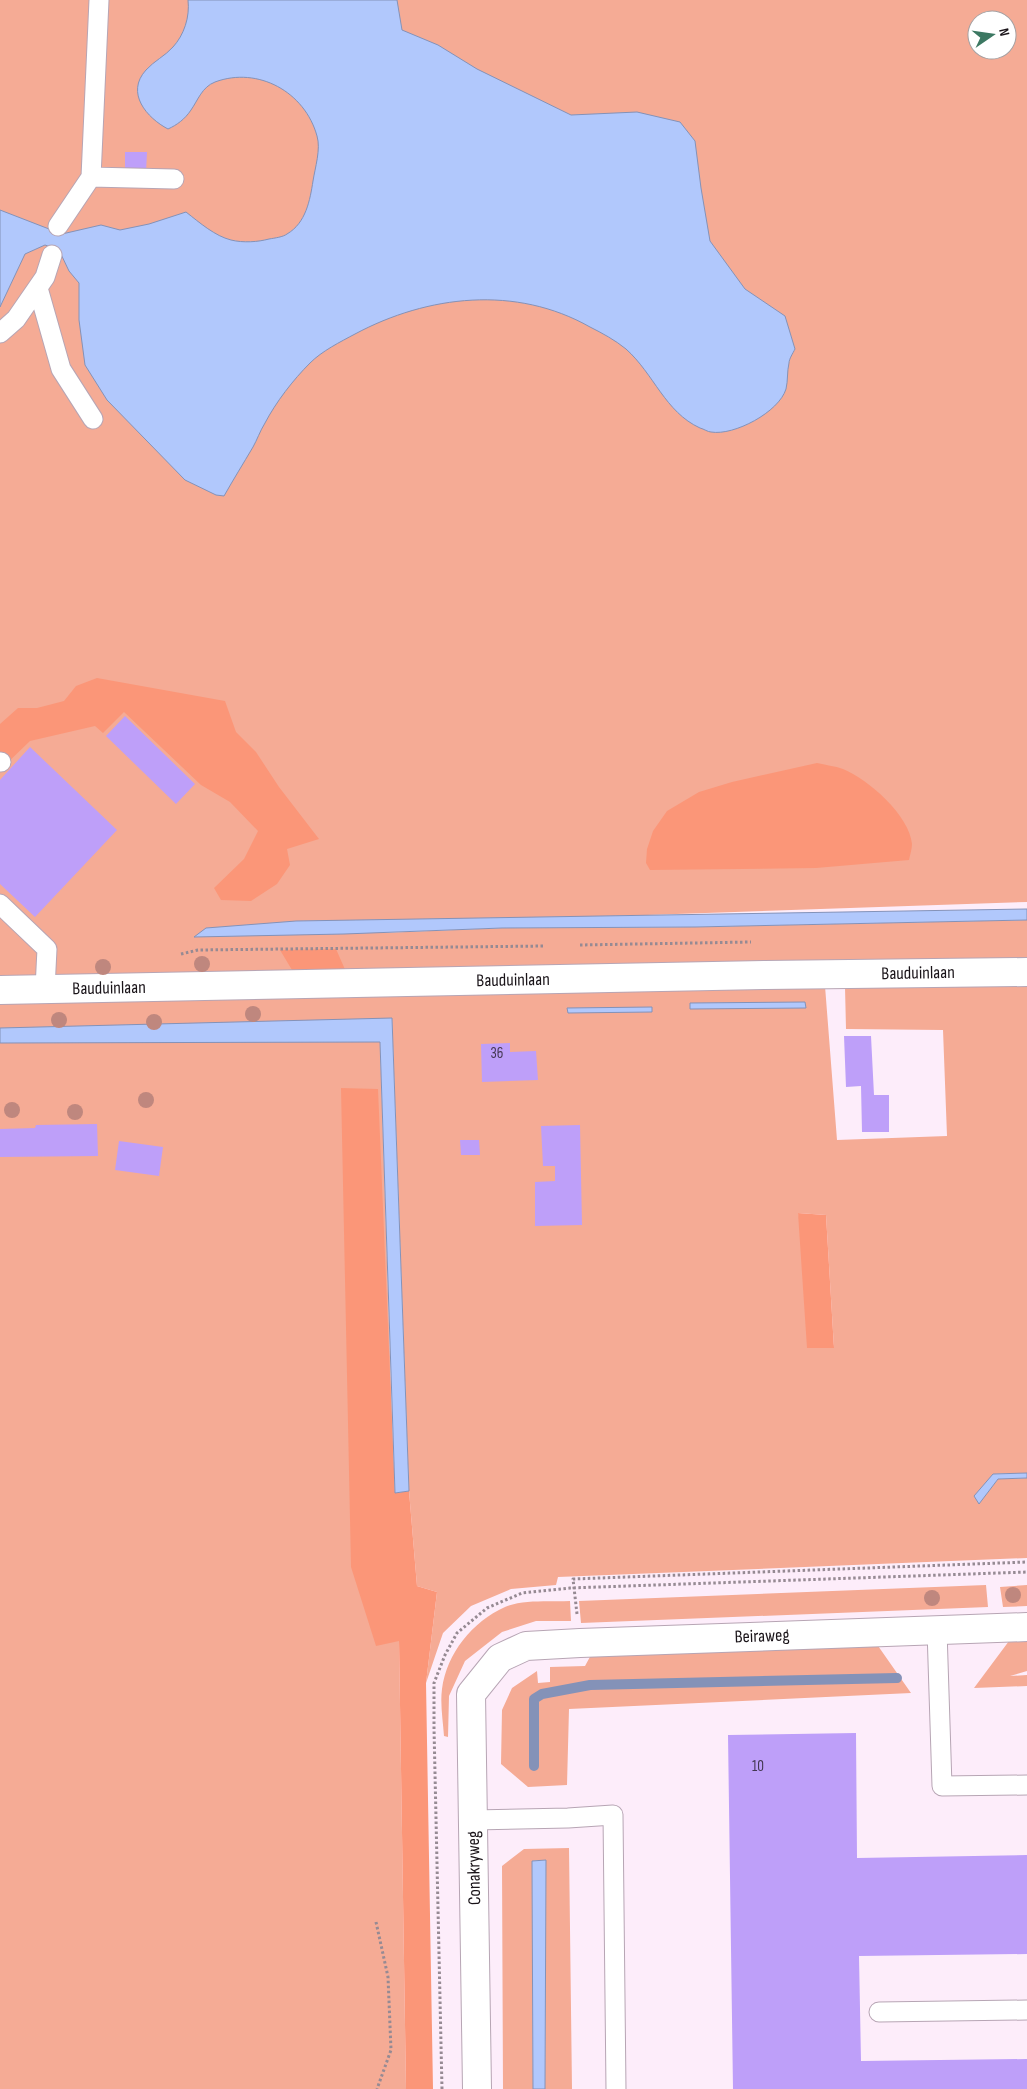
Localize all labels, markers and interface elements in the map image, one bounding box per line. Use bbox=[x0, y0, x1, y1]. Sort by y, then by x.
north arrow bbox=[967, 10, 1017, 60]
text: N bbox=[995, 27, 1013, 38]
street label: Bauduinlaan bbox=[881, 962, 955, 984]
street label: Bauduinlaan bbox=[476, 969, 550, 991]
street label: Bauduinlaan bbox=[72, 977, 146, 999]
house number: 36 bbox=[491, 1044, 503, 1063]
street label: Beiraweg bbox=[734, 1625, 790, 1647]
house number: 10 bbox=[752, 1757, 764, 1776]
street label: Conakryweg bbox=[463, 1831, 485, 1905]

